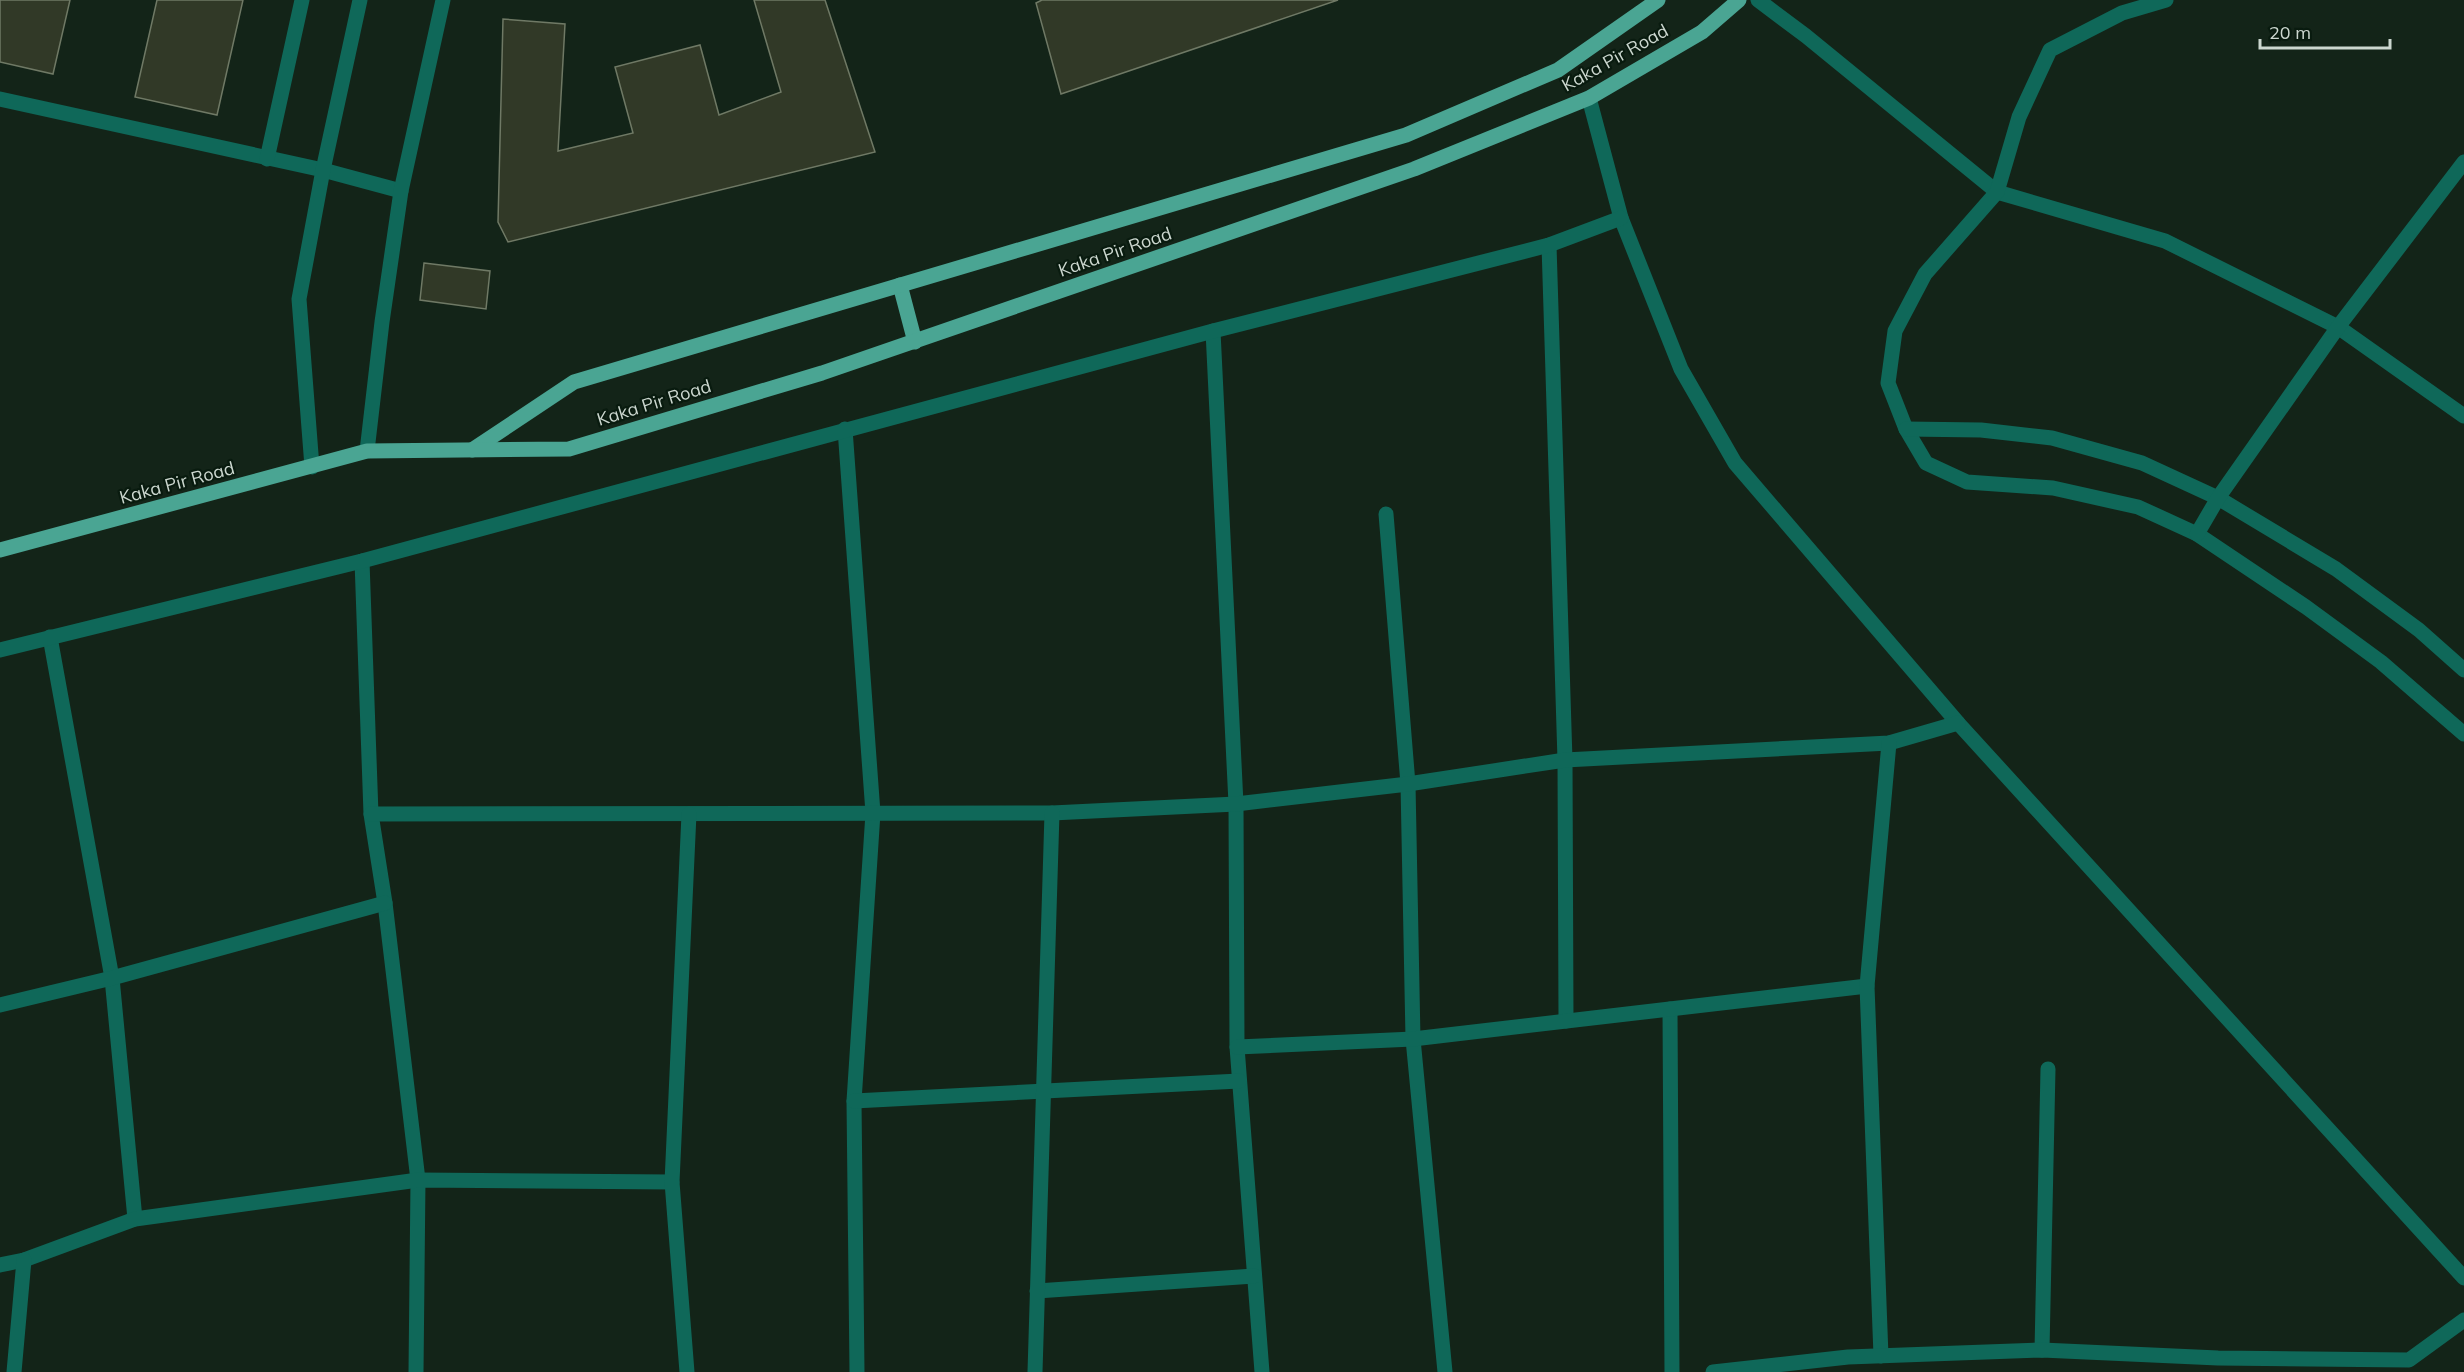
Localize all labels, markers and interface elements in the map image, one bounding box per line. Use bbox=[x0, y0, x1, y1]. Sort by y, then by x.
scale bar bbox=[2260, 12, 2390, 50]
street label: Kaka Pir Road bbox=[1557, 19, 1672, 96]
text: 20 m bbox=[2269, 21, 2311, 44]
street label: Kaka Pir Road bbox=[1055, 221, 1174, 282]
street label: Kaka Pir Road bbox=[594, 374, 714, 431]
street label: Kaka Pir Road bbox=[117, 456, 237, 509]

